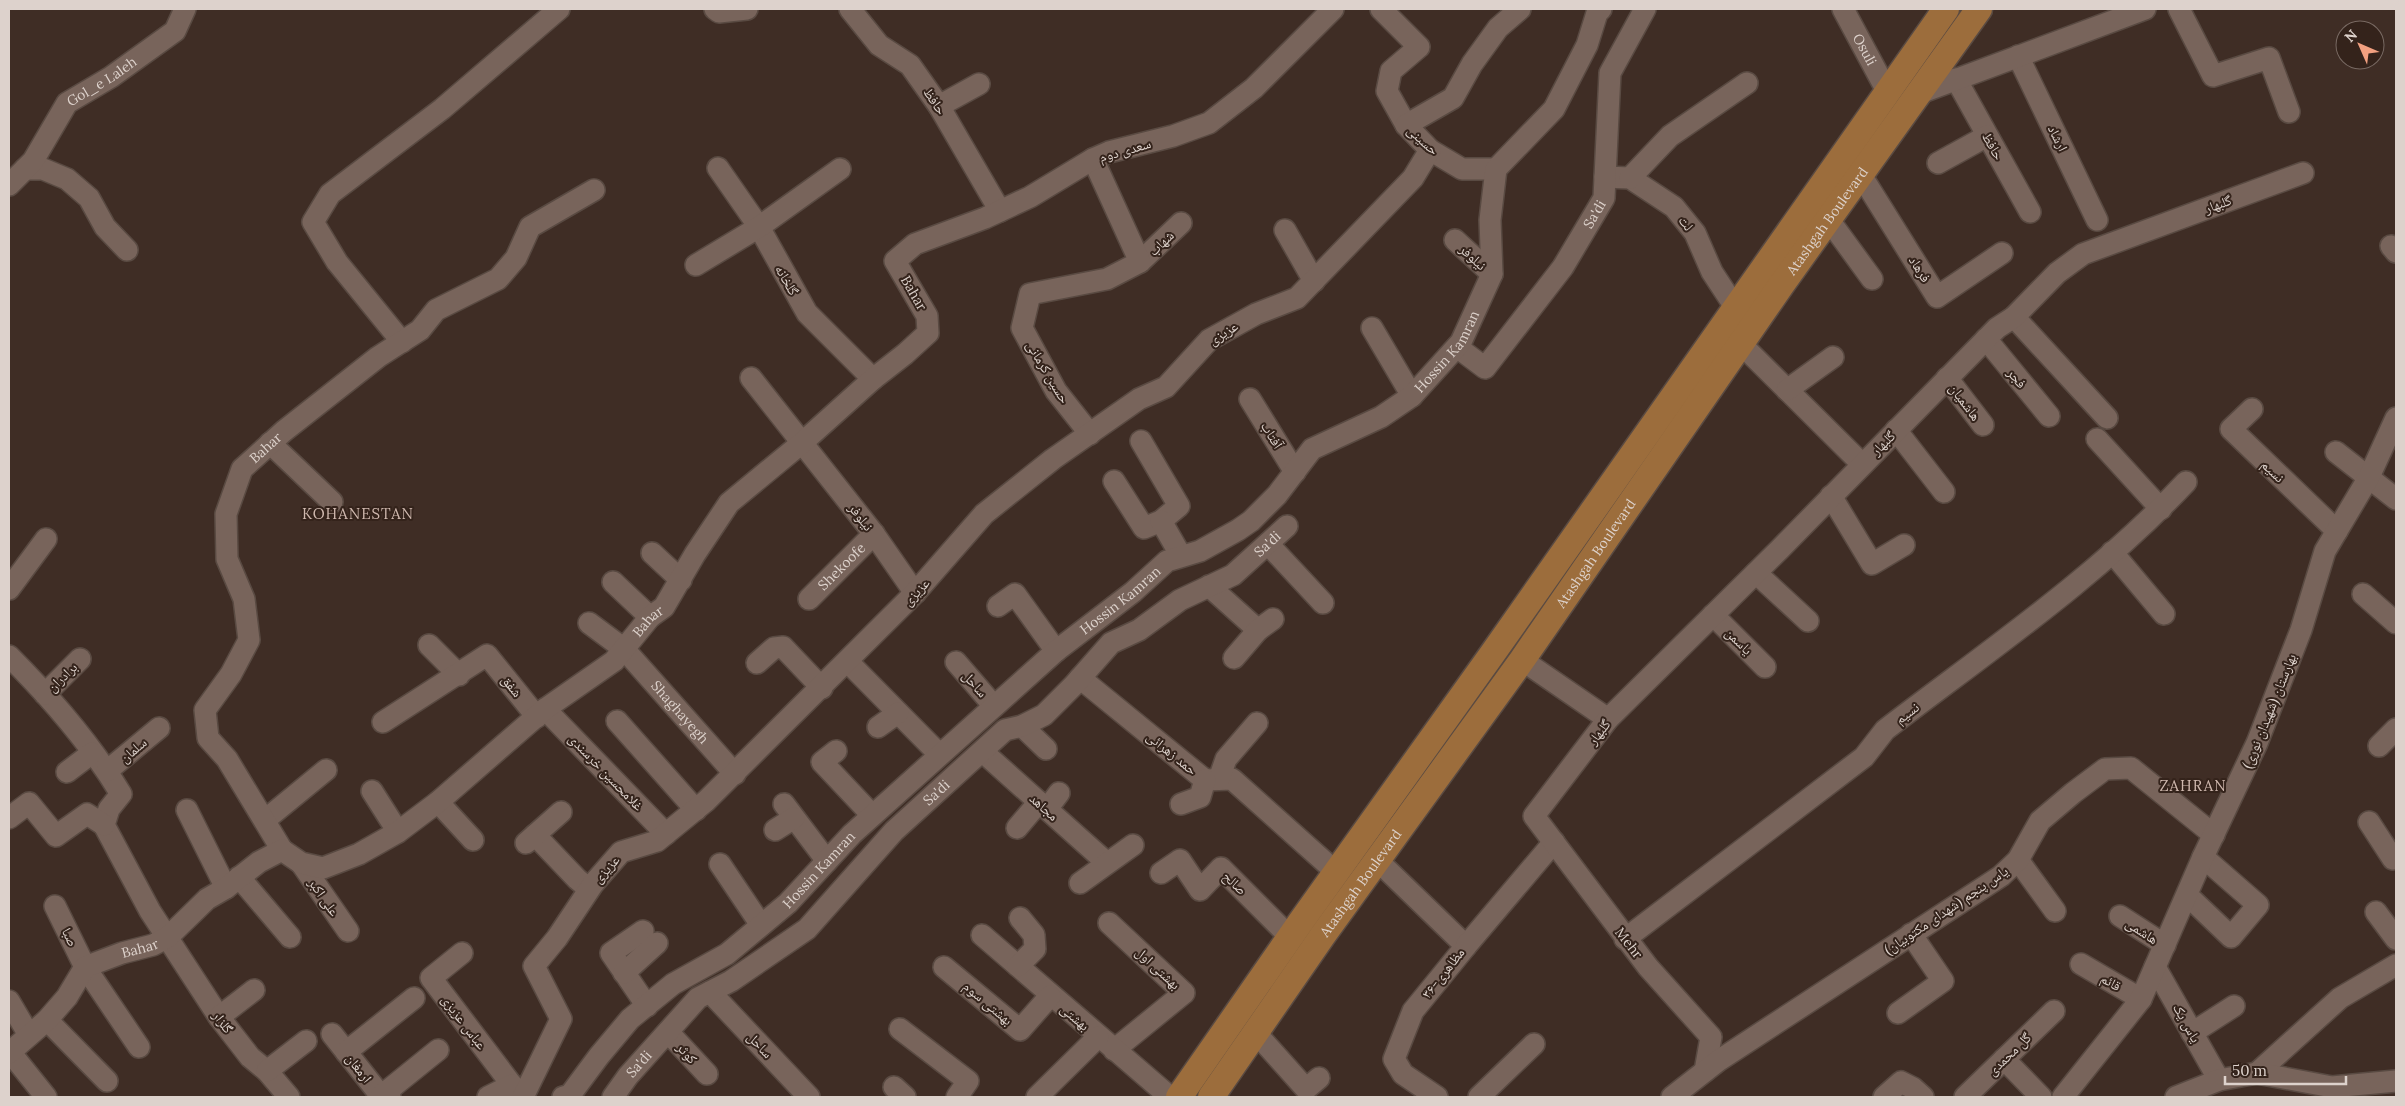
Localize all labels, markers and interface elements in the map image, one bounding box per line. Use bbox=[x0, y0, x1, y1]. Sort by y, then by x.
north arrow bbox=[2335, 20, 2385, 70]
text: N bbox=[2341, 25, 2361, 46]
street label: Osuli bbox=[1849, 30, 1881, 69]
street label: Gol_e Laleh bbox=[63, 52, 140, 110]
street label: حافظ bbox=[919, 84, 951, 118]
street label: حسینی bbox=[1403, 121, 1443, 159]
street label: ارشاد bbox=[2044, 122, 2072, 154]
street label: حافظ bbox=[1978, 129, 2008, 163]
street label: سعدی دوم bbox=[1097, 134, 1153, 167]
street label: Atashgah Boulevard bbox=[1782, 164, 1872, 279]
street label: گلبهار bbox=[2201, 191, 2234, 218]
street label: Sa'di bbox=[1579, 197, 1610, 232]
street label: لت bbox=[1674, 212, 1698, 234]
street label: شهاب bbox=[1144, 226, 1178, 260]
street label: نیلوفر bbox=[1455, 239, 1490, 274]
street label: فرهاد bbox=[1905, 252, 1935, 286]
street label: گلخانه bbox=[771, 262, 803, 299]
street label: Bahar bbox=[897, 272, 931, 314]
street label: Hossin Kamran bbox=[1410, 307, 1483, 396]
street label: عزیزی bbox=[1205, 317, 1241, 349]
street label: حسین کرمانی bbox=[1022, 337, 1074, 407]
street label: فجر bbox=[2003, 363, 2031, 392]
street label: هاشمیان bbox=[1945, 380, 1985, 424]
street label: آفتاب bbox=[1257, 418, 1287, 452]
street label: گلبهار bbox=[1866, 427, 1899, 460]
street label: Bahar bbox=[246, 428, 286, 467]
street label: نسیم bbox=[2257, 456, 2289, 487]
street label: Atashgah Boulevard bbox=[1551, 495, 1640, 612]
street label: نیلوفر bbox=[844, 499, 878, 535]
district label: KOHANESTAN bbox=[302, 504, 414, 523]
street label: Sa'di bbox=[1250, 527, 1285, 561]
street label: Shekoofe bbox=[814, 539, 869, 594]
street label: Hossin Kamran bbox=[1076, 562, 1165, 638]
street label: عزیزی bbox=[899, 574, 933, 610]
street label: Bahar bbox=[628, 601, 667, 641]
street label: یاسمن bbox=[1721, 623, 1757, 659]
street label: بهارستان (شهیدان نوری) bbox=[2238, 651, 2300, 771]
street label: برادران bbox=[43, 658, 81, 696]
street label: ساحل bbox=[958, 667, 992, 701]
street label: شفق bbox=[497, 671, 526, 701]
street label: Shaghayegh bbox=[647, 677, 713, 747]
street label: نسیم bbox=[1891, 698, 1923, 729]
street label: گلبهار bbox=[1583, 715, 1615, 749]
street label: حمد زهرائی bbox=[1143, 727, 1201, 779]
street label: غلامحسین خرسندی bbox=[565, 730, 647, 814]
street label: سلمان bbox=[116, 733, 150, 767]
street label: Sa'di bbox=[919, 776, 953, 809]
district label: ZAHRAN bbox=[2159, 776, 2227, 795]
street label: مجاهد bbox=[1026, 789, 1062, 825]
street label: Atashgah Boulevard bbox=[1315, 826, 1405, 941]
street label: Hossin Kamran bbox=[778, 827, 859, 912]
street label: عزیزی bbox=[589, 851, 623, 887]
street label: یاس پنجم (شهدای مکتوبیان) bbox=[1880, 862, 2012, 959]
street label: صالح bbox=[1218, 867, 1251, 900]
street label: علی اکبر bbox=[304, 874, 344, 920]
street label: هاشمی bbox=[2122, 914, 2162, 948]
street label: Mehr bbox=[1611, 924, 1647, 962]
street label: صبا bbox=[58, 925, 82, 949]
street label: Bahar bbox=[120, 934, 162, 962]
street label: بهشتی اول bbox=[1132, 943, 1184, 993]
street label: ۳۶-مظاهری bbox=[1418, 944, 1468, 1002]
street label: قائم bbox=[2097, 969, 2125, 996]
street label: بهشتی سوم bbox=[959, 977, 1017, 1030]
street label: عباس عزیزی bbox=[437, 991, 491, 1053]
street label: بهشتی bbox=[1057, 999, 1094, 1035]
street label: یاس یک bbox=[2169, 1000, 2205, 1046]
street label: گلزار bbox=[208, 1006, 237, 1037]
street label: ساحل bbox=[743, 1028, 777, 1062]
street label: گل محمدی bbox=[1983, 1028, 2035, 1079]
street label: کوثر bbox=[672, 1038, 701, 1068]
street label: Sa'di bbox=[622, 1047, 656, 1081]
street label: ارمغان bbox=[342, 1050, 376, 1086]
scale bar bbox=[2225, 1054, 2346, 1086]
text: 50 m bbox=[2232, 1061, 2267, 1080]

